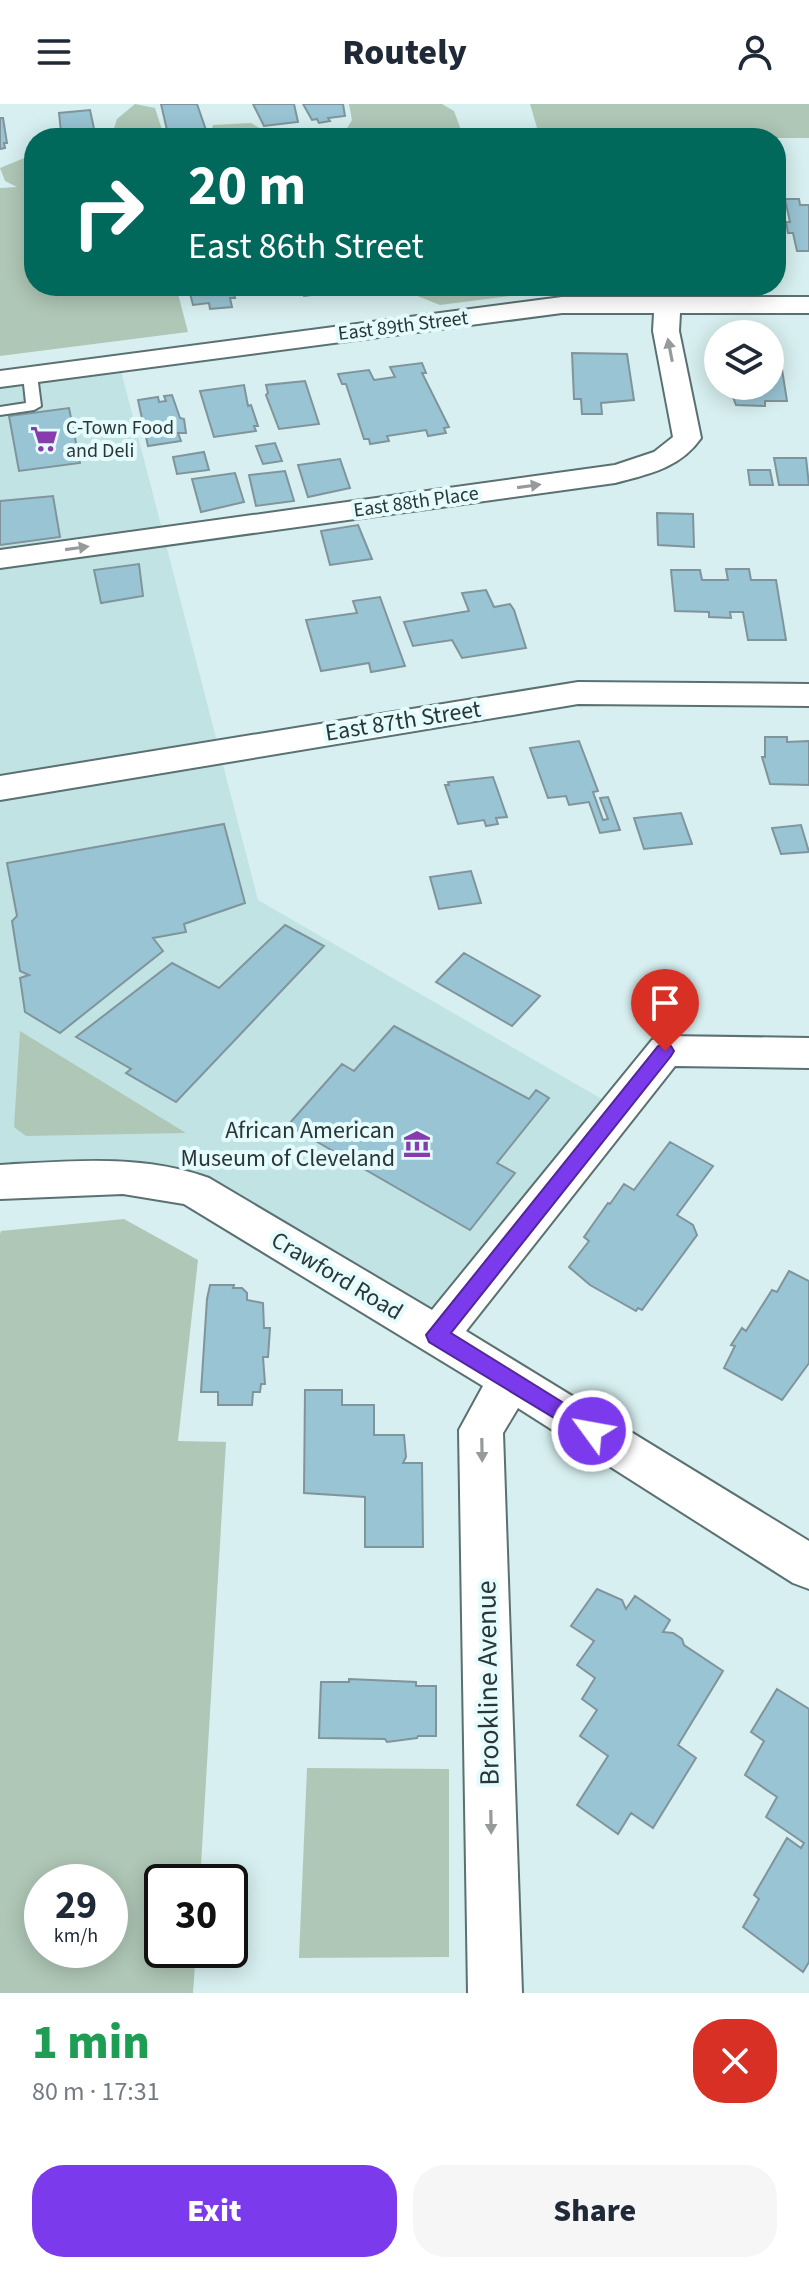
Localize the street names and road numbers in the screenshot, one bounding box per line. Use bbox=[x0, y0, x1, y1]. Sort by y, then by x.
street label: East 89th Street bbox=[336, 304, 470, 348]
street label: East 88th Place bbox=[352, 479, 480, 525]
street label: East 87th Street bbox=[323, 691, 483, 751]
street label: Crawford Road bbox=[264, 1223, 410, 1329]
street label: Brookline Avenue bbox=[466, 1580, 510, 1786]

